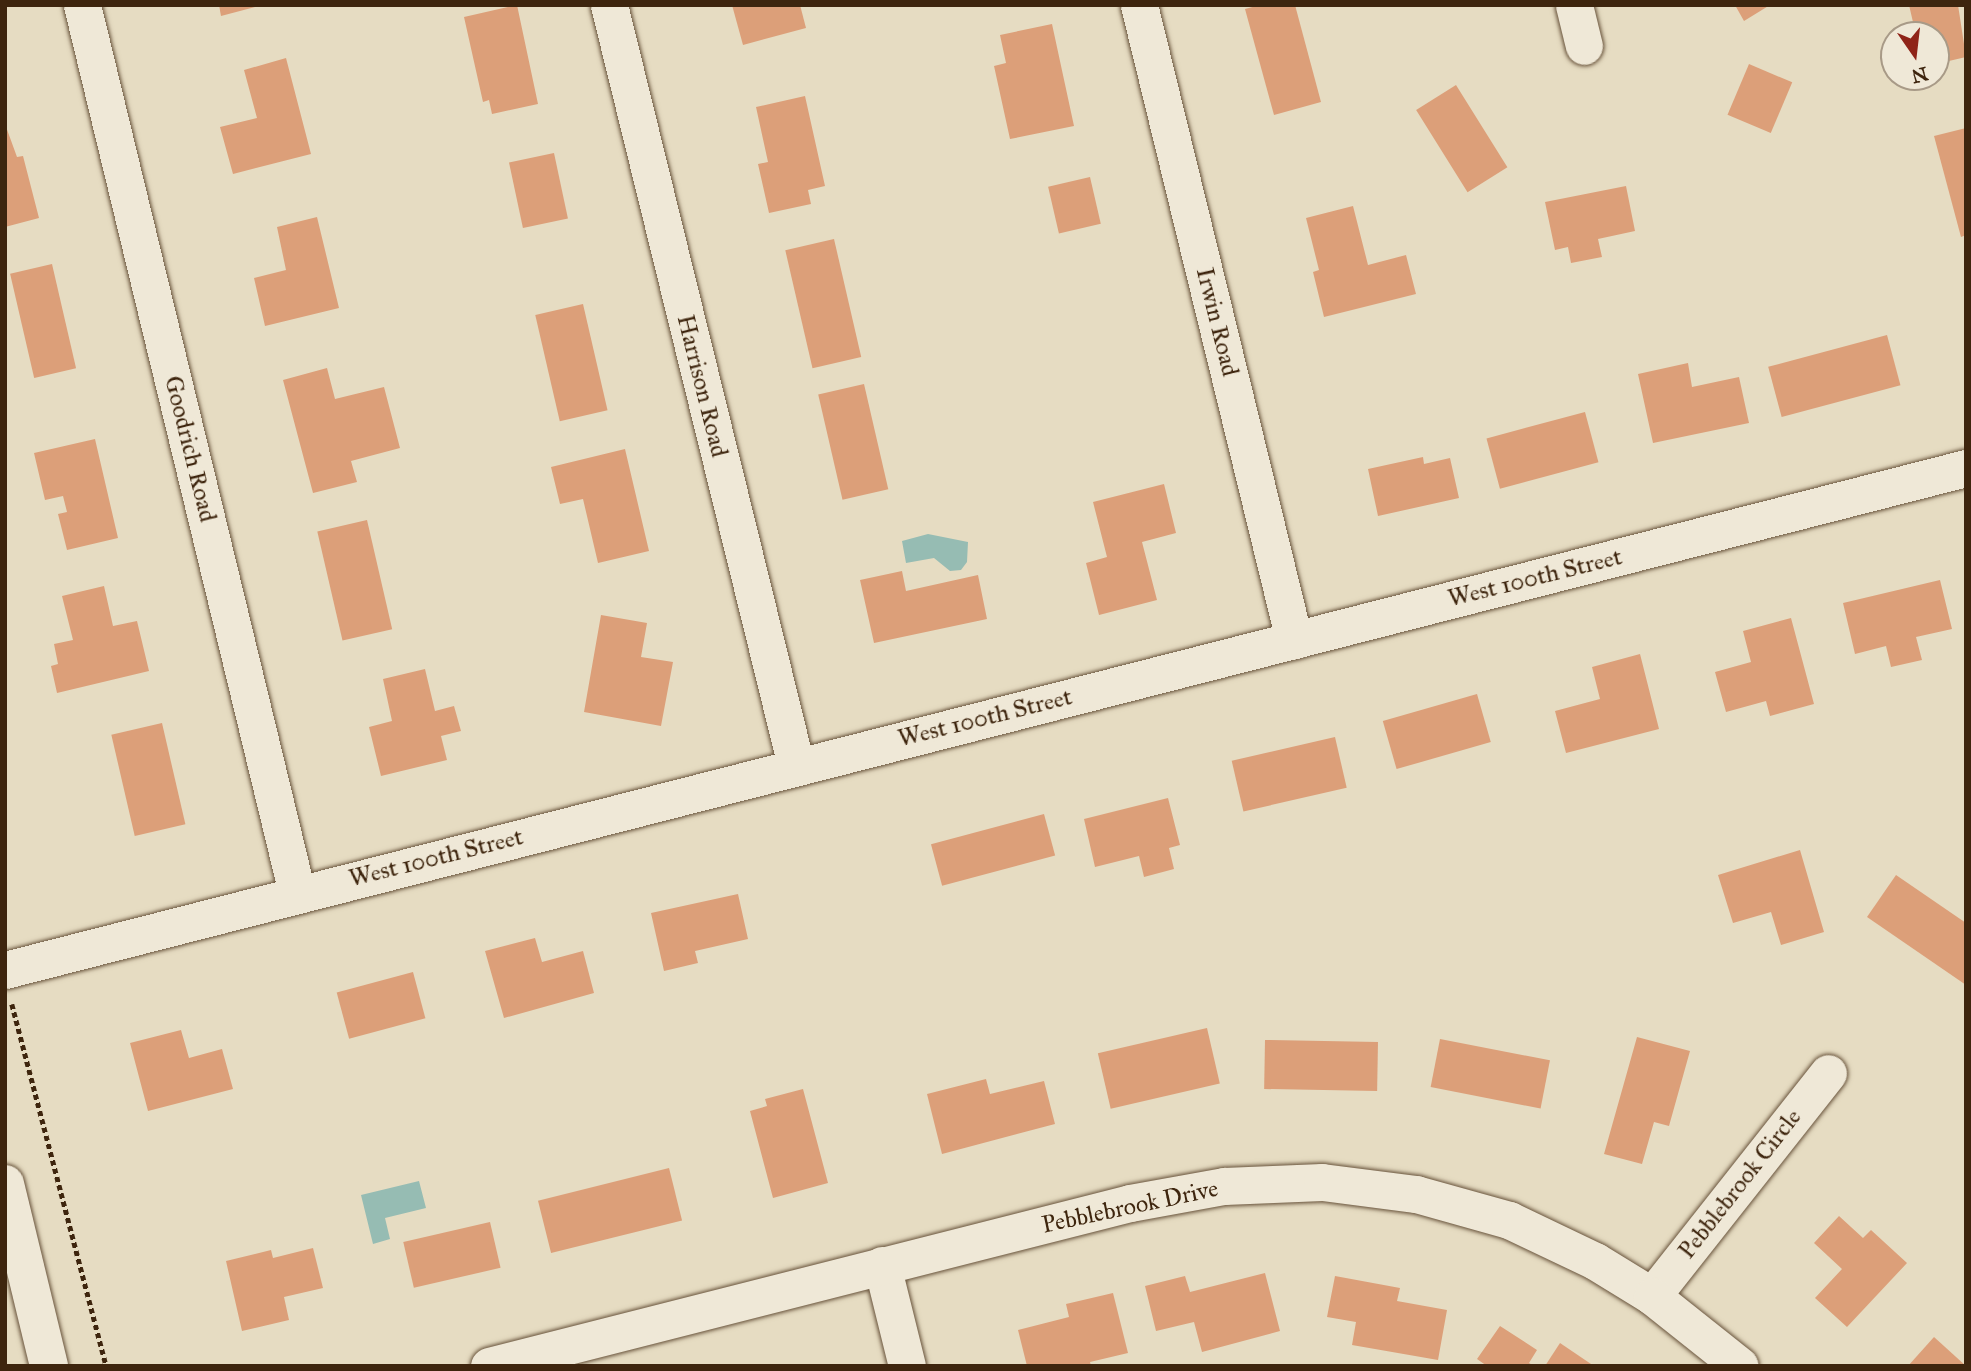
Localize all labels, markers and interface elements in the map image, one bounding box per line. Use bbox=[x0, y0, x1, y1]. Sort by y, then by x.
north arrow bbox=[1880, 21, 1950, 91]
text: N bbox=[1909, 62, 1930, 88]
street label: Irwin Road bbox=[1190, 265, 1244, 379]
street label: Harrison Road bbox=[670, 312, 734, 460]
street label: Goodrich Road bbox=[158, 373, 222, 525]
street label: West 100th Street bbox=[1445, 542, 1625, 614]
street label: West 100th Street bbox=[895, 682, 1075, 754]
street label: West 100th Street bbox=[346, 822, 526, 894]
street label: Pebblebrook Circle bbox=[1673, 1103, 1807, 1265]
street label: Pebblebrook Drive bbox=[1039, 1174, 1221, 1240]

